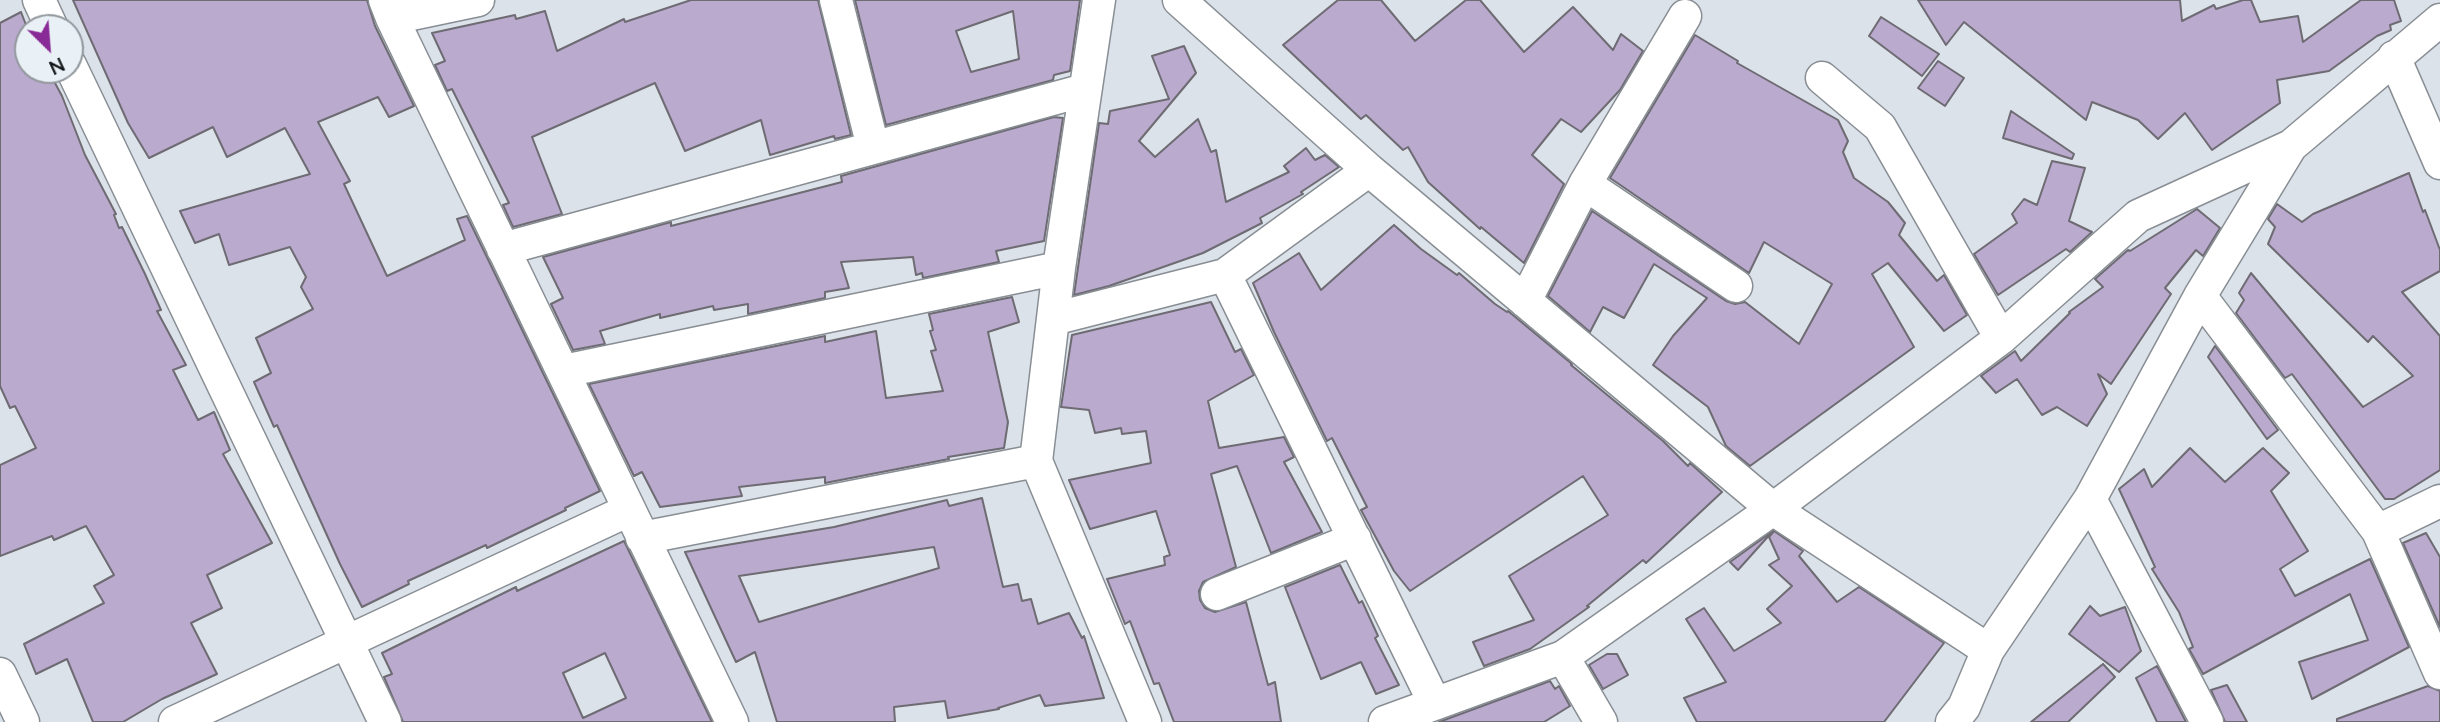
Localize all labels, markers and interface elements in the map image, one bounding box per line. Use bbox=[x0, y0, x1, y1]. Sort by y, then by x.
north arrow bbox=[14, 14, 84, 84]
text: N bbox=[46, 53, 69, 80]

